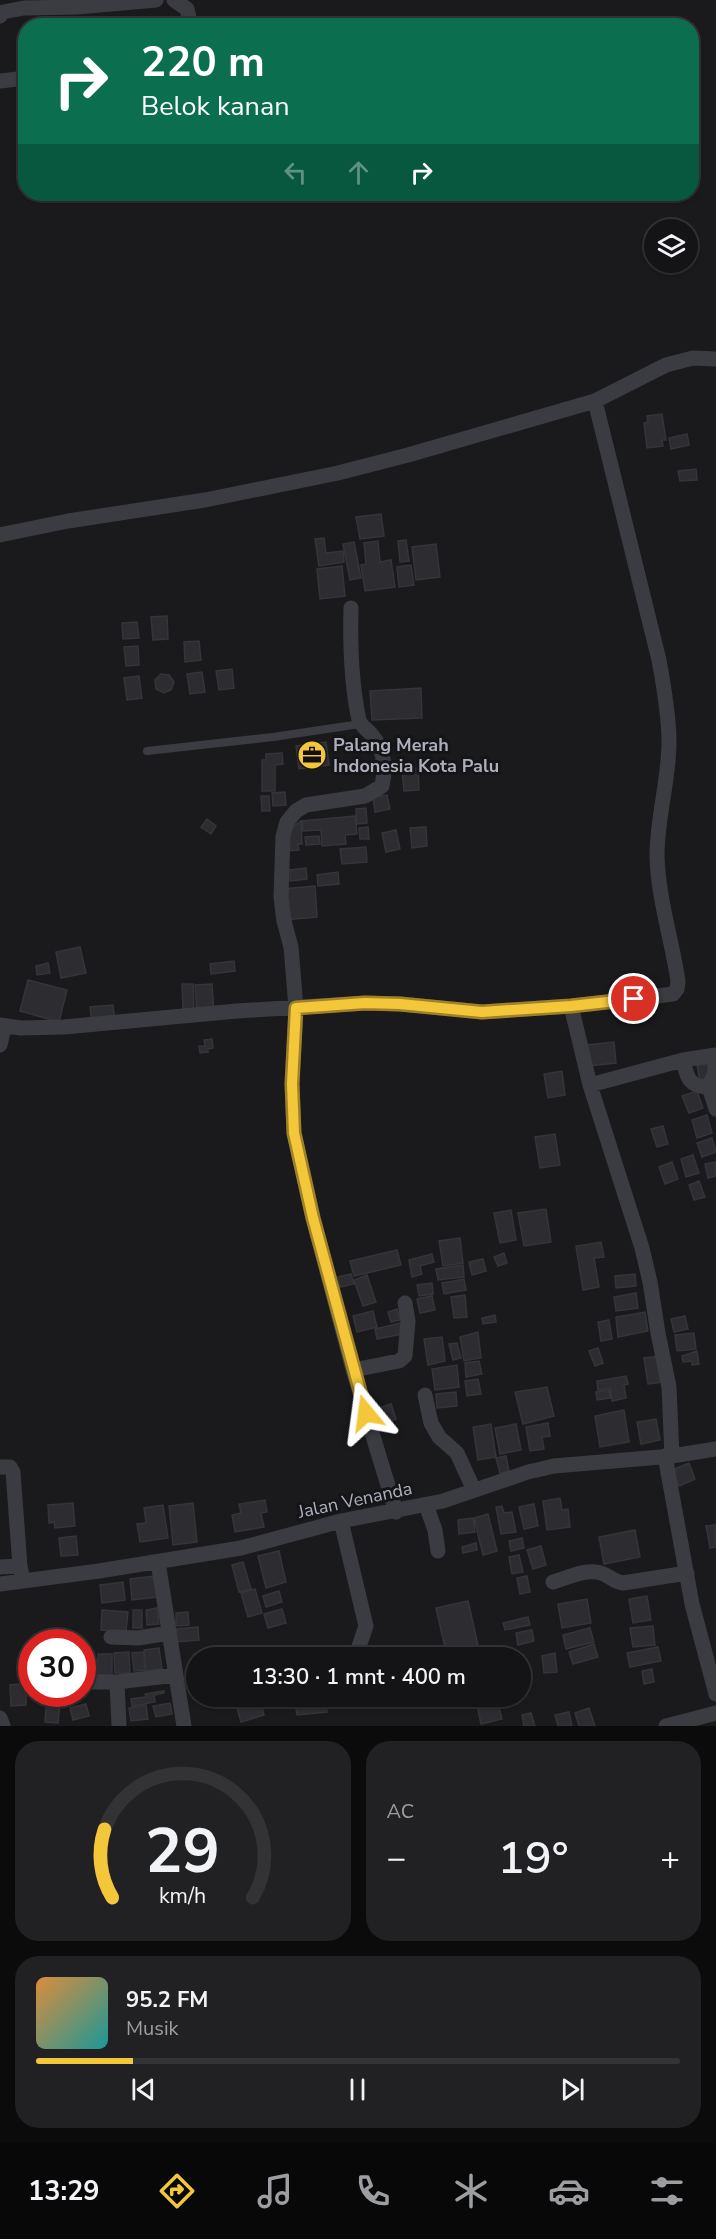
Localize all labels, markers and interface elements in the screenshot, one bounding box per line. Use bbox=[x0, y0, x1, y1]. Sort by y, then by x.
text: 220 m bbox=[141, 34, 265, 91]
icon: right bbox=[42, 42, 120, 120]
text: Belok kanan bbox=[141, 88, 290, 125]
icon: left bbox=[279, 156, 312, 189]
icon: ahead bbox=[342, 156, 375, 189]
icon: right bbox=[405, 156, 438, 189]
map controls bbox=[644, 219, 698, 273]
button: layers bbox=[644, 219, 698, 273]
place label: Palang Merah Indonesia Kota Palu bbox=[333, 733, 499, 778]
office icon: Palang Merah Indonesia Kota Palu bbox=[296, 739, 328, 771]
pin bbox=[608, 973, 659, 1024]
icon: arrive bbox=[617, 982, 650, 1015]
position arrow bbox=[334, 1381, 398, 1445]
street label: Jalan Venanda bbox=[295, 1476, 414, 1524]
speed limit sign: 30 bbox=[18, 1629, 96, 1707]
text: 13:30 · 1 mnt · 400 m bbox=[251, 1662, 466, 1692]
text: AC bbox=[387, 1798, 414, 1825]
text: 29 bbox=[145, 1809, 220, 1894]
text: 19° bbox=[498, 1828, 569, 1889]
text: − bbox=[387, 1836, 406, 1881]
text: + bbox=[660, 1836, 680, 1881]
text: km/h bbox=[159, 1881, 206, 1911]
text: 95.2 FM bbox=[126, 1985, 208, 2015]
text: Musik bbox=[126, 2015, 179, 2042]
icon: previous bbox=[127, 2073, 160, 2106]
icon: pause bbox=[341, 2073, 374, 2106]
icon: next bbox=[556, 2073, 589, 2106]
icon: directions bbox=[156, 2170, 198, 2212]
icon: music bbox=[254, 2170, 296, 2212]
icon: phone bbox=[352, 2170, 394, 2212]
icon: climate bbox=[450, 2170, 492, 2212]
icon: car bbox=[548, 2170, 590, 2212]
icon: filters bbox=[646, 2170, 688, 2212]
text: 13:29 bbox=[28, 2173, 100, 2210]

